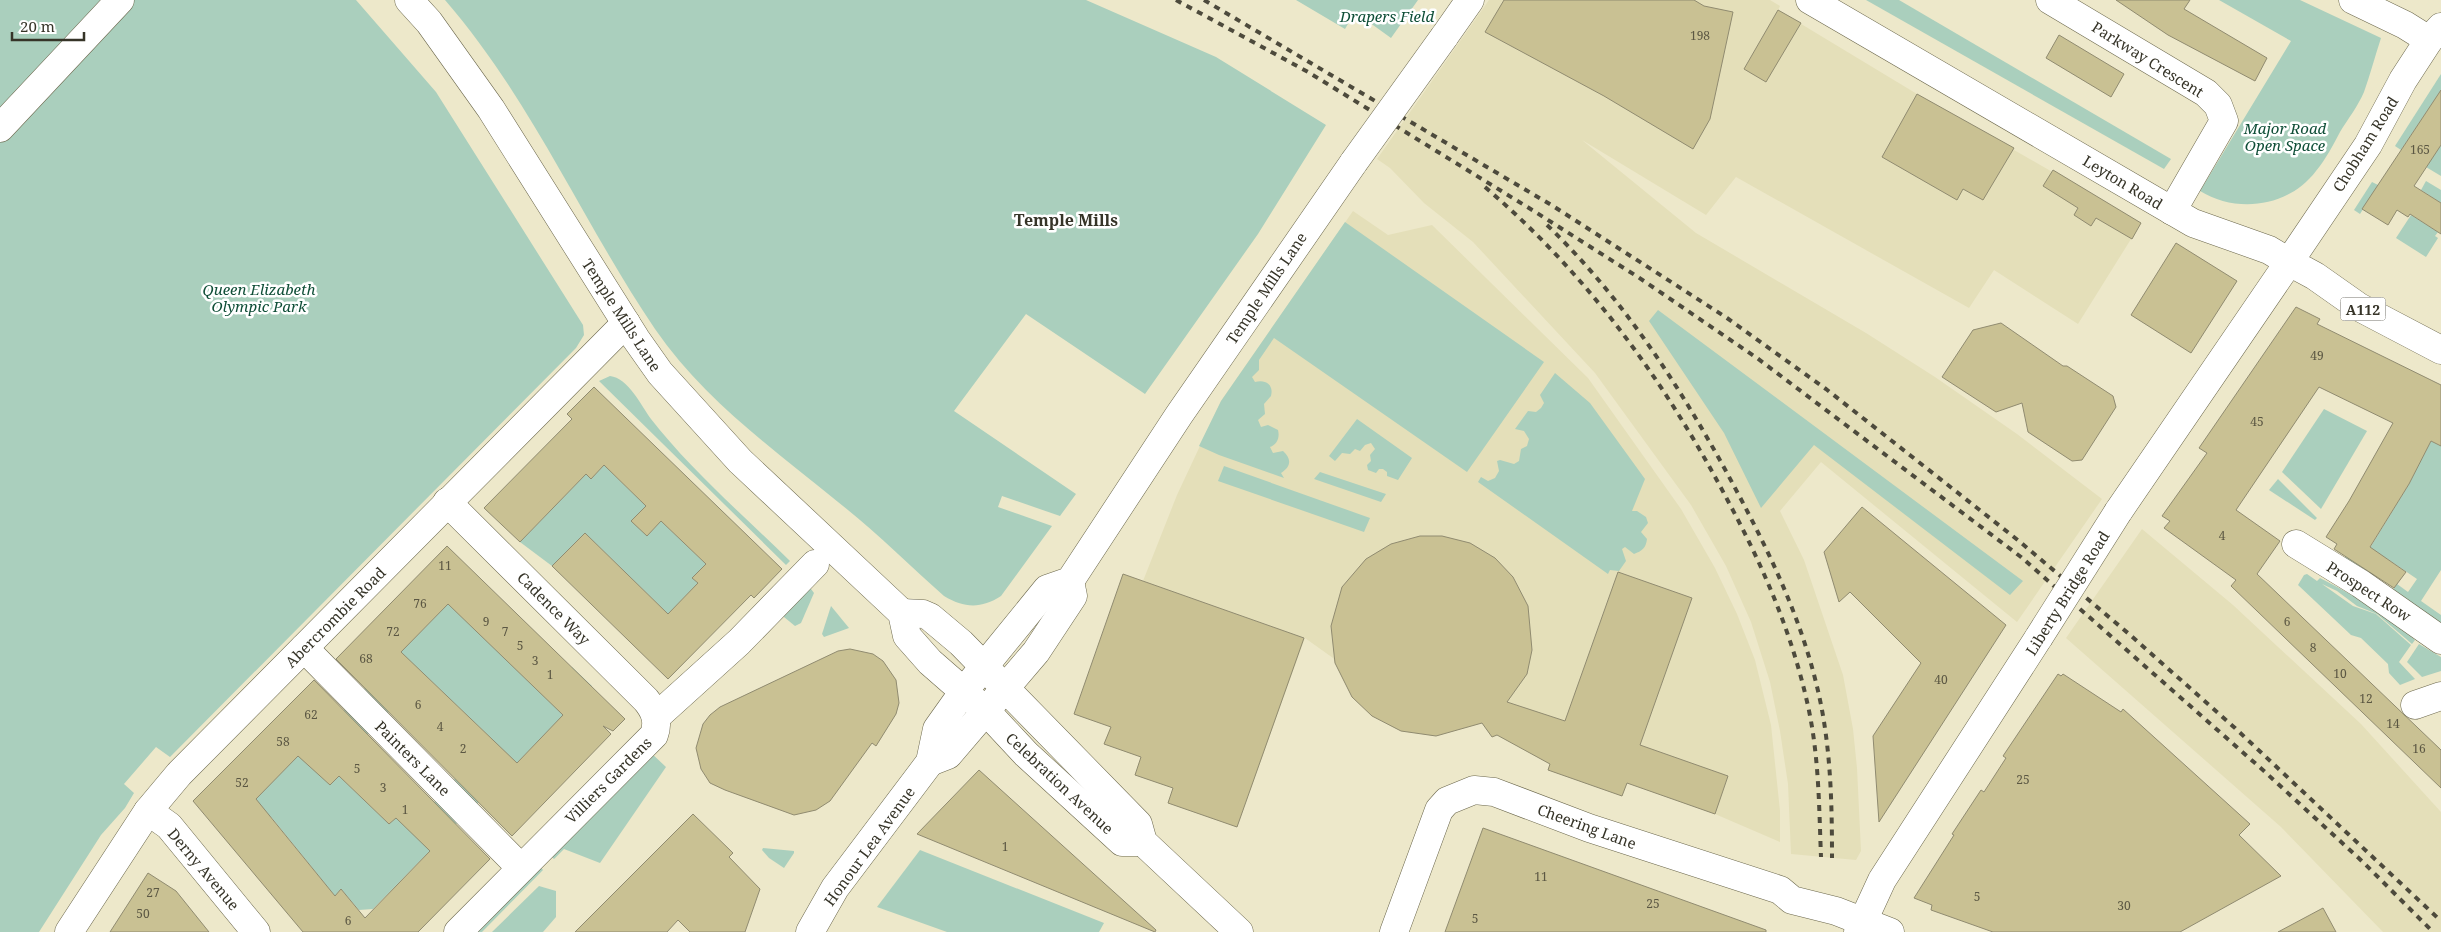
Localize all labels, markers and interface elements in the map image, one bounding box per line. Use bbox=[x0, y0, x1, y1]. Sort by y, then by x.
park label: Drapers Field bbox=[1339, 6, 1434, 26]
scale bar bbox=[12, 10, 85, 42]
text: 20 m bbox=[20, 16, 55, 36]
street label: Parkway Crescent bbox=[2088, 17, 2208, 101]
house number: 198 bbox=[1690, 27, 1710, 44]
street label: Chobham Road bbox=[2328, 93, 2402, 195]
park label: Major Road Open Space bbox=[2243, 118, 2327, 155]
house number: 165 bbox=[2410, 141, 2430, 158]
street label: Leyton Road bbox=[2079, 150, 2167, 214]
district label: Temple Mills bbox=[1014, 209, 1118, 231]
street label: Temple Mills Lane bbox=[1221, 228, 1311, 348]
street label: Temple Mills Lane bbox=[578, 255, 666, 375]
park label: Queen Elizabeth Olympic Park bbox=[203, 279, 315, 316]
road number: A112 bbox=[2340, 298, 2386, 320]
house number: 49 bbox=[2310, 347, 2324, 364]
house number: 45 bbox=[2250, 413, 2264, 430]
street label: Liberty Bridge Road bbox=[2021, 527, 2113, 659]
house number: 4 bbox=[2219, 527, 2226, 544]
street label: Prospect Row bbox=[2323, 556, 2415, 626]
house number: 11 bbox=[438, 557, 452, 574]
street label: Abercrombie Road bbox=[280, 562, 390, 672]
street label: Cadence Way bbox=[513, 567, 595, 649]
house number: 76 bbox=[413, 595, 427, 612]
house number: 9 bbox=[483, 613, 489, 630]
house number: 6 bbox=[2284, 613, 2291, 630]
house number: 72 bbox=[386, 623, 400, 640]
house number: 7 bbox=[502, 623, 509, 640]
house number: 5 bbox=[517, 637, 523, 654]
house number: 8 bbox=[2310, 639, 2317, 656]
house number: 68 bbox=[359, 650, 373, 667]
house number: 3 bbox=[532, 652, 539, 669]
house number: 10 bbox=[2333, 665, 2347, 682]
house number: 1 bbox=[547, 666, 553, 683]
house number: 40 bbox=[1934, 671, 1948, 688]
house number: 12 bbox=[2359, 690, 2373, 707]
house number: 6 bbox=[415, 696, 422, 713]
house number: 62 bbox=[304, 706, 318, 723]
house number: 14 bbox=[2386, 715, 2400, 732]
street label: Painters Lane bbox=[371, 716, 455, 800]
house number: 4 bbox=[437, 718, 444, 735]
street label: Celebration Avenue bbox=[1002, 728, 1118, 838]
street label: Villiers Gardens bbox=[560, 732, 656, 828]
house number: 58 bbox=[276, 733, 290, 750]
house number: 2 bbox=[460, 740, 466, 757]
house number: 16 bbox=[2412, 740, 2426, 757]
house number: 5 bbox=[354, 760, 360, 777]
house number: 25 bbox=[2016, 771, 2030, 788]
house number: 52 bbox=[235, 774, 249, 791]
house number: 3 bbox=[380, 779, 387, 796]
street label: Honour Lea Avenue bbox=[819, 782, 919, 910]
street label: Cheering Lane bbox=[1535, 799, 1639, 853]
house number: 1 bbox=[402, 801, 408, 818]
street label: Derny Avenue bbox=[164, 824, 244, 914]
house number: 1 bbox=[1002, 838, 1008, 855]
house number: 11 bbox=[1534, 868, 1548, 885]
house number: 27 bbox=[146, 884, 160, 901]
house number: 5 bbox=[1974, 888, 1980, 905]
house number: 25 bbox=[1646, 895, 1660, 912]
house number: 30 bbox=[2117, 897, 2131, 914]
house number: 50 bbox=[136, 905, 150, 922]
house number: 5 bbox=[1472, 910, 1478, 927]
house number: 6 bbox=[345, 912, 352, 929]

